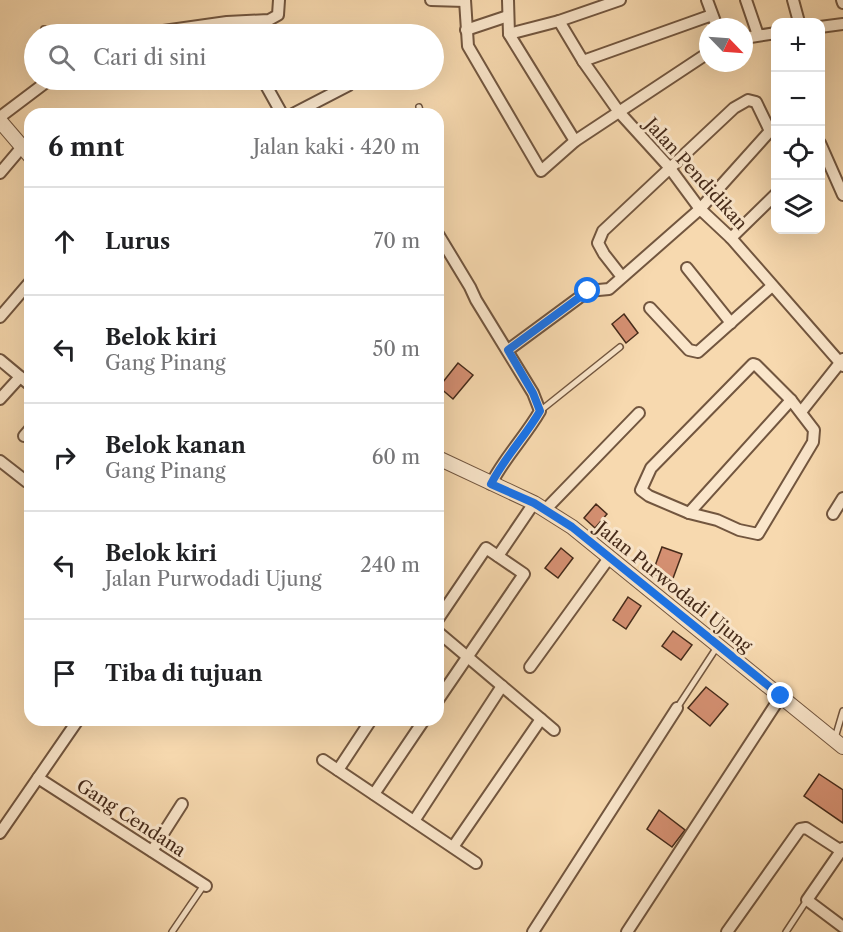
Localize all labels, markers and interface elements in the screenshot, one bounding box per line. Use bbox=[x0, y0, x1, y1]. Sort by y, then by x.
north arrow bbox=[699, 18, 753, 72]
map controls bbox=[771, 18, 825, 234]
button: + bbox=[771, 18, 825, 72]
search box bbox=[24, 24, 444, 90]
icon: search bbox=[45, 41, 78, 74]
text: Cari di sini bbox=[93, 44, 206, 71]
button: − bbox=[771, 72, 825, 126]
street label: Jalan Pendidikan bbox=[638, 111, 752, 234]
button: locate bbox=[771, 126, 825, 180]
text: 6 mnt bbox=[48, 131, 124, 163]
text: Jalan kaki · 420 m bbox=[253, 135, 420, 159]
button: layers bbox=[771, 180, 825, 234]
icon: ahead bbox=[48, 225, 81, 258]
text: Lurus bbox=[105, 228, 170, 255]
text: 70 m bbox=[374, 229, 420, 253]
route start bbox=[574, 277, 600, 303]
text: Belok kiri bbox=[105, 324, 217, 351]
icon: left bbox=[48, 333, 81, 366]
text: 50 m bbox=[373, 337, 420, 361]
text: Gang Pinang bbox=[105, 351, 226, 375]
text: Belok kanan bbox=[105, 432, 246, 459]
icon: right bbox=[48, 441, 81, 474]
text: 60 m bbox=[372, 445, 420, 469]
text: Gang Pinang bbox=[105, 459, 226, 483]
street label: Jalan Purwodadi Ujung bbox=[589, 515, 757, 657]
text: Belok kiri bbox=[105, 540, 217, 567]
icon: left bbox=[48, 549, 81, 582]
text: 240 m bbox=[360, 553, 420, 577]
text: Jalan Purwodadi Ujung bbox=[105, 567, 322, 591]
icon: arrive bbox=[48, 657, 81, 690]
text: Tiba di tujuan bbox=[105, 660, 263, 687]
route end bbox=[767, 682, 793, 708]
street label: Gang Cendana bbox=[72, 774, 190, 862]

